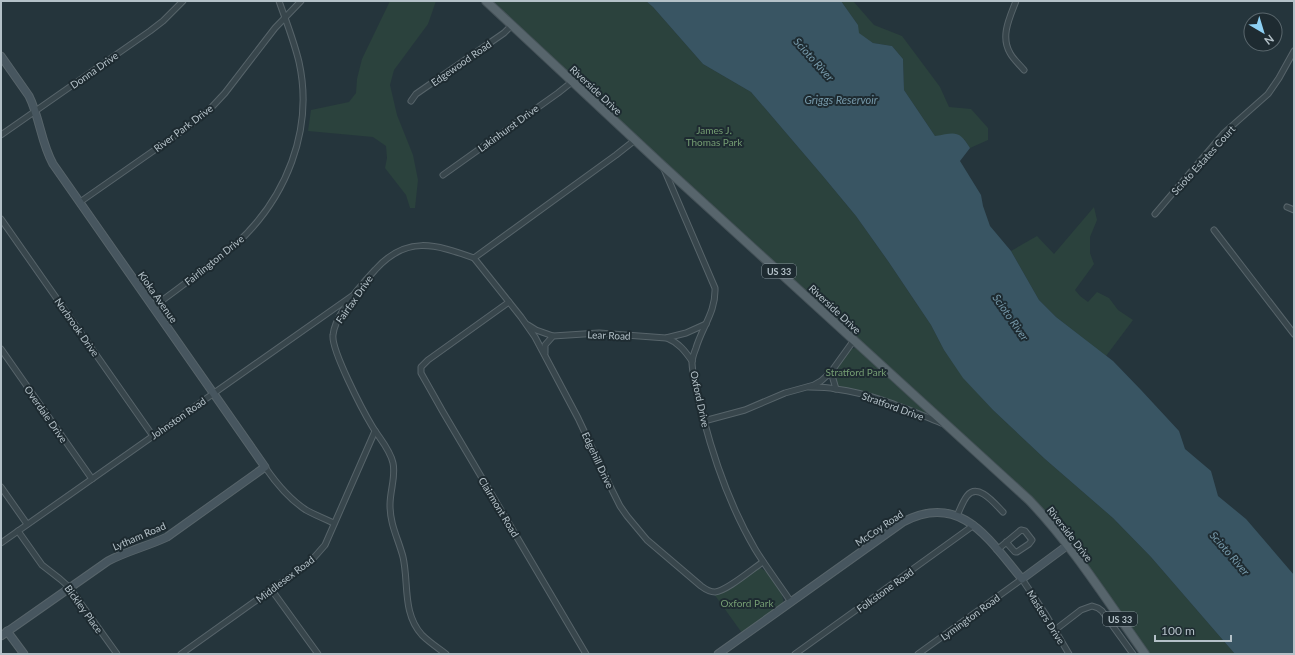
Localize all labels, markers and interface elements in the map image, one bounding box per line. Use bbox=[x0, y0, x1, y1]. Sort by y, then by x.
north arrow bbox=[1243, 12, 1283, 52]
text: N bbox=[1262, 33, 1277, 48]
water label: Scioto River bbox=[791, 35, 837, 84]
street label: Edgewood Road bbox=[428, 38, 494, 88]
street label: Donna Drive bbox=[68, 49, 120, 91]
street label: Riverside Drive bbox=[568, 63, 624, 117]
water label: Griggs Reservoir bbox=[804, 93, 878, 106]
street label: River Park Drive bbox=[151, 102, 215, 154]
street label: Lakinhurst Drive bbox=[475, 102, 541, 154]
street label: Scioto Estates Court bbox=[1169, 123, 1238, 197]
park label: James J. Thomas Park bbox=[686, 124, 743, 148]
street label: Fairlington Drive bbox=[182, 232, 246, 288]
road number: US 33 bbox=[762, 264, 796, 278]
street label: Kioka Avenue bbox=[136, 269, 180, 325]
street label: Fairfax Drive bbox=[333, 273, 375, 325]
street label: Riverside Drive bbox=[807, 282, 863, 336]
water label: Scioto River bbox=[990, 291, 1032, 343]
street label: Norbrook Drive bbox=[52, 295, 102, 359]
street label: Lear Road bbox=[587, 328, 631, 342]
park label: Stratford Park bbox=[826, 366, 887, 378]
street label: Oxford Drive bbox=[688, 370, 712, 428]
street label: Overdale Drive bbox=[22, 383, 70, 445]
street label: Stratford Drive bbox=[860, 389, 926, 423]
street label: Johnston Road bbox=[148, 395, 208, 441]
street label: Edgehill Drive bbox=[580, 430, 616, 490]
street label: Clairmont Road bbox=[476, 475, 522, 539]
street label: Riverside Drive bbox=[1045, 504, 1095, 564]
street label: McCoy Road bbox=[853, 507, 905, 549]
street label: Lytham Road bbox=[111, 519, 167, 553]
water label: Scioto River bbox=[1207, 528, 1253, 578]
street label: Middlesex Road bbox=[254, 553, 316, 605]
street label: Folkstone Road bbox=[854, 565, 916, 615]
street label: Bickley Place bbox=[62, 582, 106, 636]
street label: Masters Drive bbox=[1025, 588, 1067, 646]
street label: Lymington Road bbox=[938, 591, 1002, 643]
park label: Oxford Park bbox=[721, 597, 774, 609]
road number: US 33 bbox=[1103, 612, 1137, 626]
scale bar bbox=[1155, 617, 1231, 643]
text: 100 m bbox=[1161, 623, 1195, 638]

